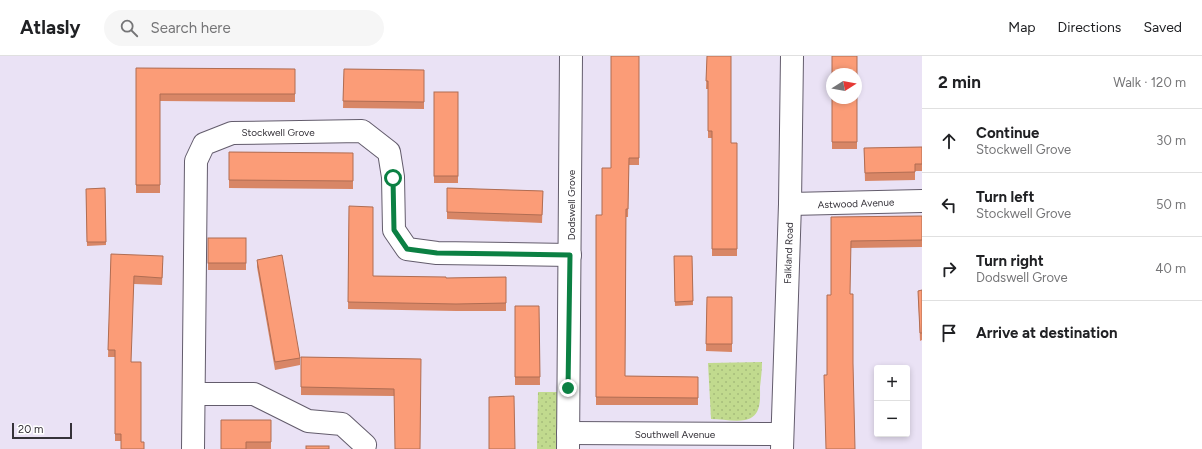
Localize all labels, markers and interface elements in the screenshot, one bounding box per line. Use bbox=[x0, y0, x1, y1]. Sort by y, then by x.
search box bbox=[104, 10, 384, 46]
text: Atlasly bbox=[20, 16, 80, 39]
icon: search bbox=[118, 17, 140, 39]
text: Search here bbox=[150, 19, 231, 37]
text: Map bbox=[1008, 19, 1036, 36]
text: Directions bbox=[1058, 19, 1121, 36]
text: Saved bbox=[1143, 19, 1182, 36]
north arrow bbox=[826, 68, 862, 104]
text: 2 min bbox=[938, 72, 981, 92]
text: Walk · 120 m bbox=[1113, 75, 1186, 90]
text: Continue bbox=[976, 124, 1039, 142]
street label: Stockwell Grove bbox=[241, 126, 315, 139]
icon: ahead bbox=[938, 130, 960, 152]
text: 30 m bbox=[1156, 133, 1186, 148]
text: Stockwell Grove bbox=[976, 142, 1071, 157]
route start bbox=[384, 169, 402, 187]
street label: Dodswell Grove bbox=[565, 169, 578, 240]
text: Turn left bbox=[976, 188, 1034, 206]
icon: left bbox=[938, 194, 960, 216]
street label: Astwood Avenue bbox=[817, 196, 895, 211]
text: 50 m bbox=[1156, 197, 1186, 212]
text: Stockwell Grove bbox=[976, 206, 1071, 221]
street label: Falkland Road bbox=[781, 222, 796, 284]
text: Turn right bbox=[976, 252, 1044, 270]
icon: right bbox=[938, 258, 960, 280]
text: 40 m bbox=[1155, 261, 1186, 276]
text: Dodswell Grove bbox=[976, 270, 1068, 285]
icon: arrive bbox=[938, 322, 960, 344]
text: Arrive at destination bbox=[976, 324, 1117, 342]
map controls bbox=[874, 365, 910, 437]
button: + bbox=[874, 365, 910, 401]
route end bbox=[559, 379, 577, 397]
button: − bbox=[874, 401, 910, 437]
scale bar bbox=[12, 421, 72, 440]
text: 20 m bbox=[18, 423, 43, 436]
street label: Southwell Avenue bbox=[635, 428, 716, 441]

